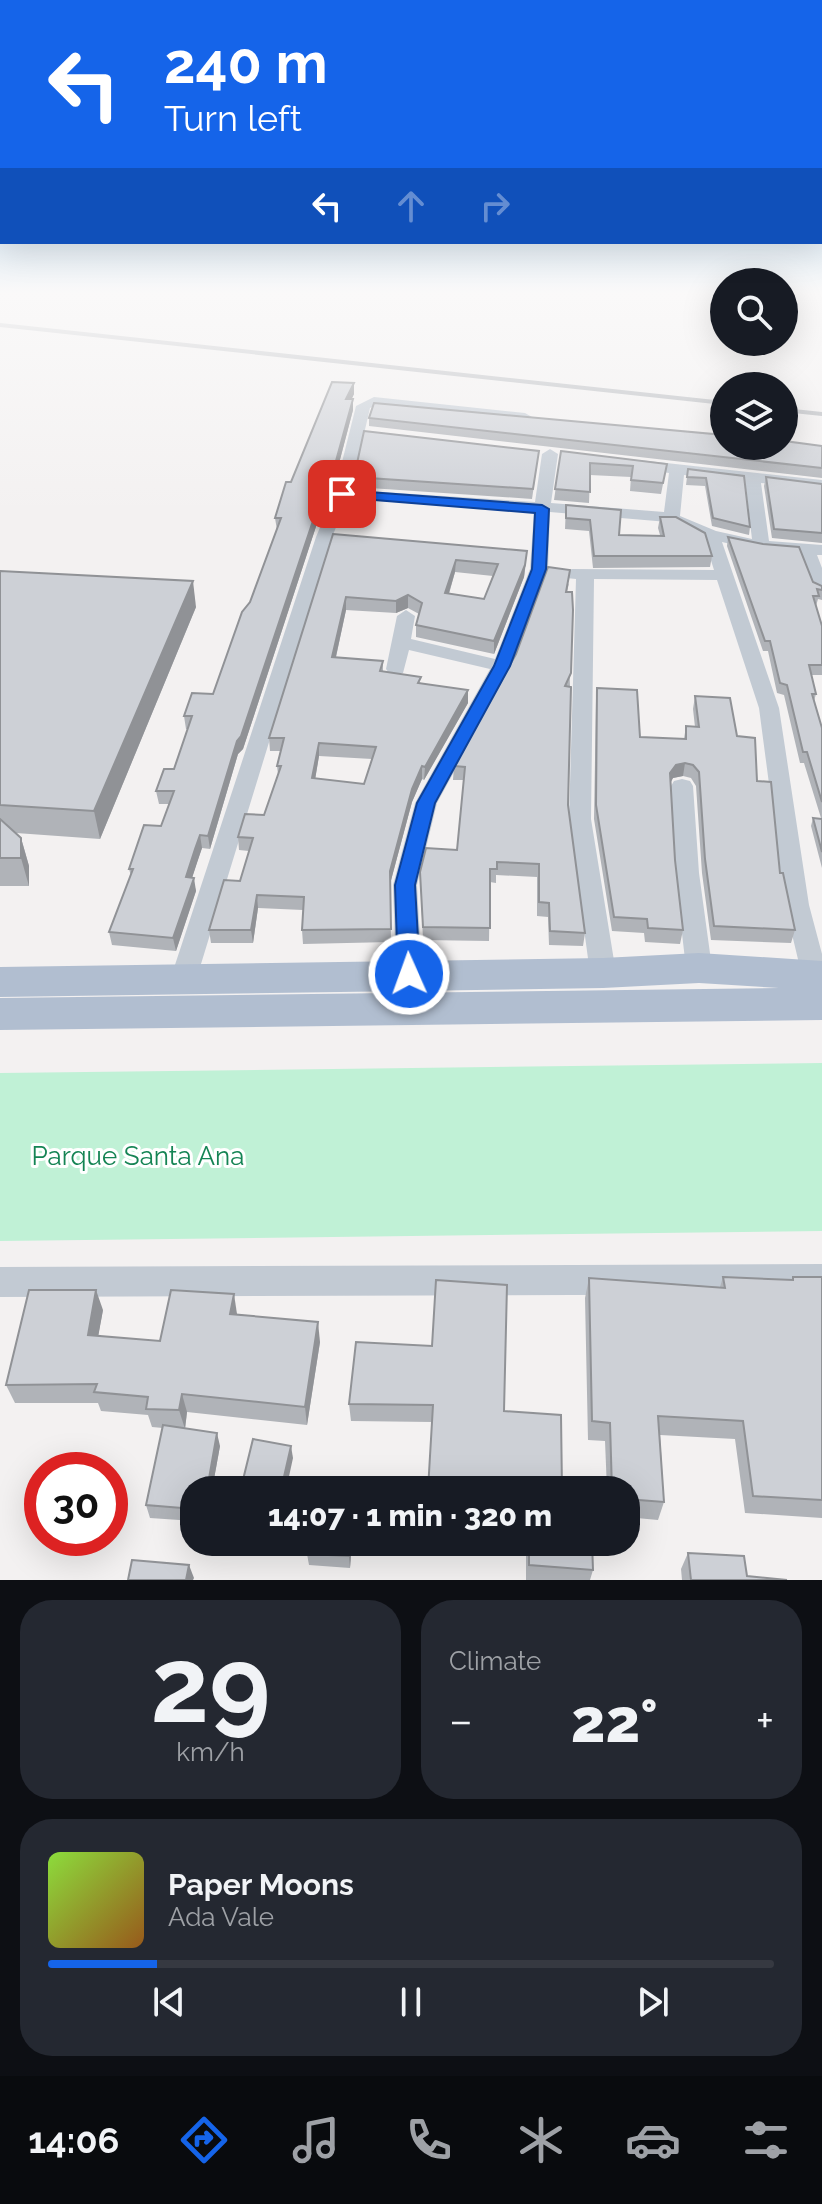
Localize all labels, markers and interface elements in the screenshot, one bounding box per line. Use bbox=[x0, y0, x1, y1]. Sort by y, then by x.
text: 240 m bbox=[164, 30, 328, 96]
icon: left bbox=[32, 32, 136, 136]
text: Turn left bbox=[164, 97, 302, 139]
icon: left bbox=[305, 184, 349, 228]
icon: ahead bbox=[389, 184, 433, 228]
icon: right bbox=[473, 184, 517, 228]
map controls bbox=[710, 268, 798, 460]
button: search bbox=[710, 268, 798, 356]
button: layers bbox=[710, 372, 798, 460]
pin bbox=[308, 460, 376, 528]
icon: arrive bbox=[320, 472, 364, 516]
position arrow bbox=[367, 932, 451, 1016]
park label: Parque Santa Ana bbox=[32, 1141, 244, 1171]
speed limit sign: 30 bbox=[24, 1452, 128, 1556]
text: 14:07 · 1 min · 320 m bbox=[268, 1498, 552, 1533]
text: 29 bbox=[151, 1624, 270, 1746]
text: Climate bbox=[449, 1646, 541, 1676]
text: 22° bbox=[571, 1686, 658, 1756]
text: − bbox=[449, 1695, 473, 1746]
text: + bbox=[756, 1695, 774, 1746]
text: km/h bbox=[176, 1737, 245, 1767]
text: Paper Moons bbox=[168, 1867, 354, 1902]
text: Ada Vale bbox=[168, 1902, 274, 1932]
icon: previous bbox=[147, 1980, 191, 2024]
icon: pause bbox=[389, 1980, 433, 2024]
icon: next bbox=[631, 1980, 675, 2024]
icon: directions bbox=[176, 2112, 232, 2168]
icon: music bbox=[288, 2112, 344, 2168]
icon: phone bbox=[401, 2112, 457, 2168]
icon: climate bbox=[513, 2112, 569, 2168]
icon: car bbox=[625, 2112, 681, 2168]
icon: filters bbox=[738, 2112, 794, 2168]
text: 14:06 bbox=[28, 2119, 119, 2161]

